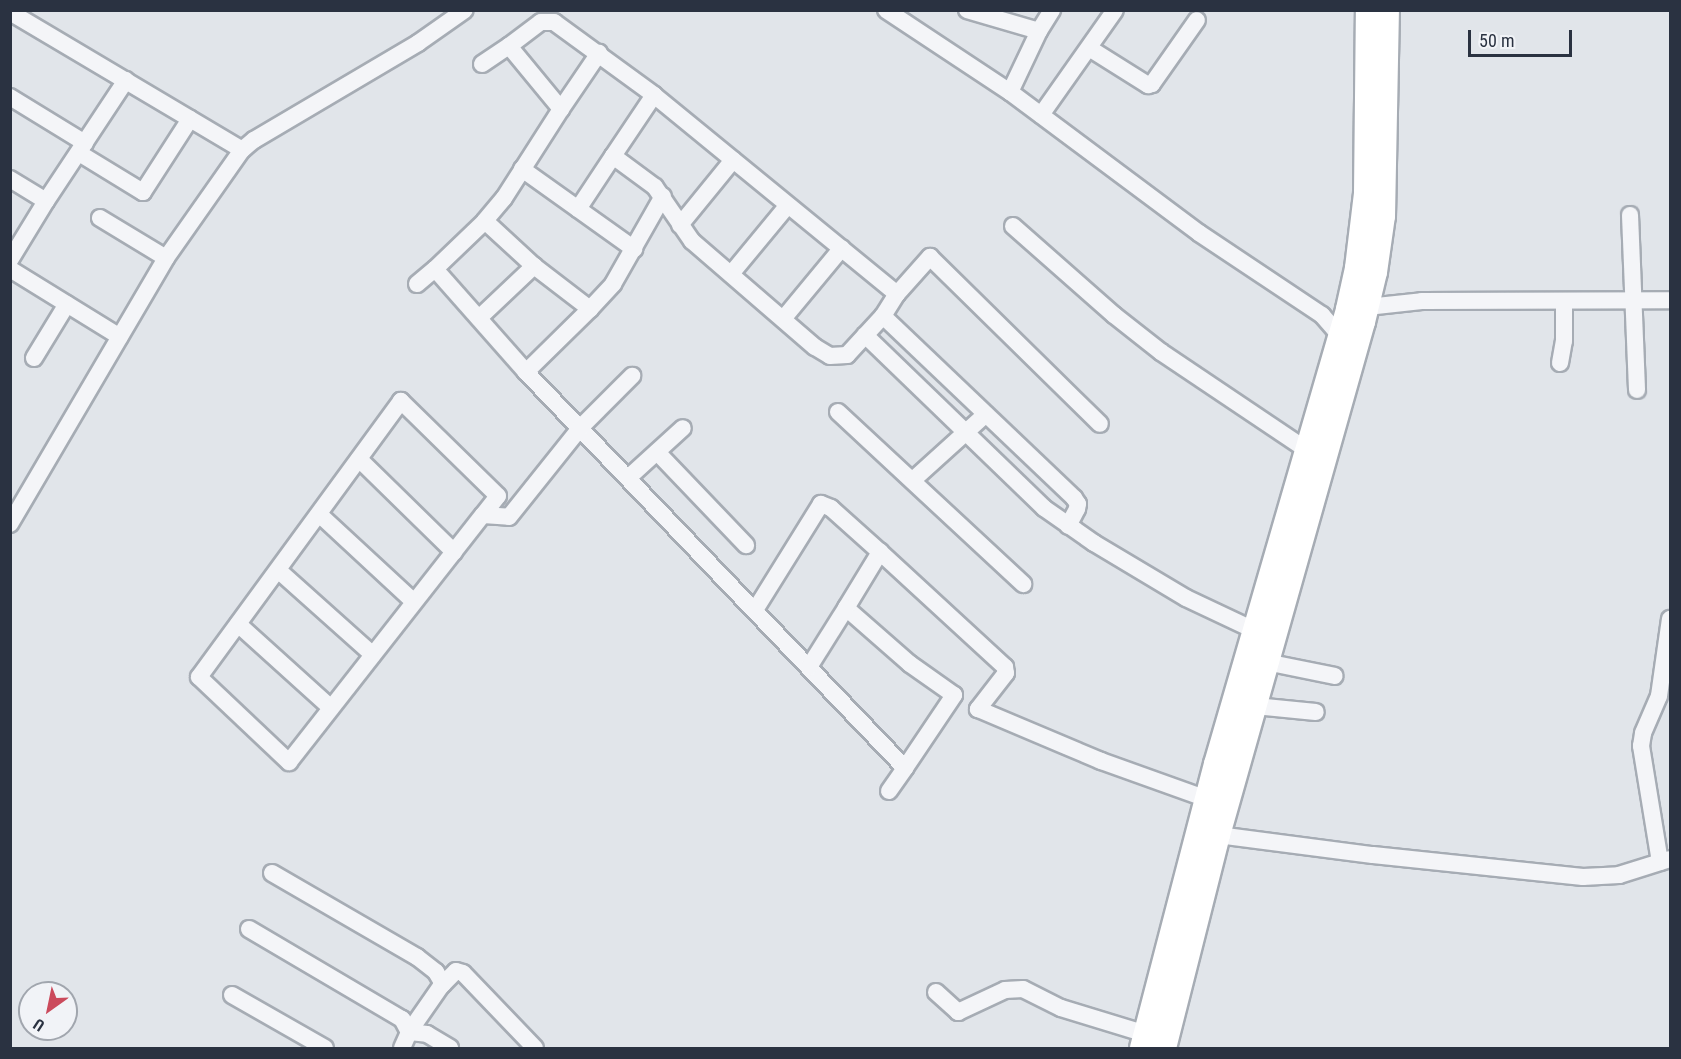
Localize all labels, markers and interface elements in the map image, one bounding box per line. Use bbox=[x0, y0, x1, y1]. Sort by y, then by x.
scale bar bbox=[1471, 18, 1574, 56]
text: 50 m bbox=[1479, 30, 1514, 51]
north arrow bbox=[18, 981, 78, 1041]
text: U bbox=[30, 1014, 48, 1035]

